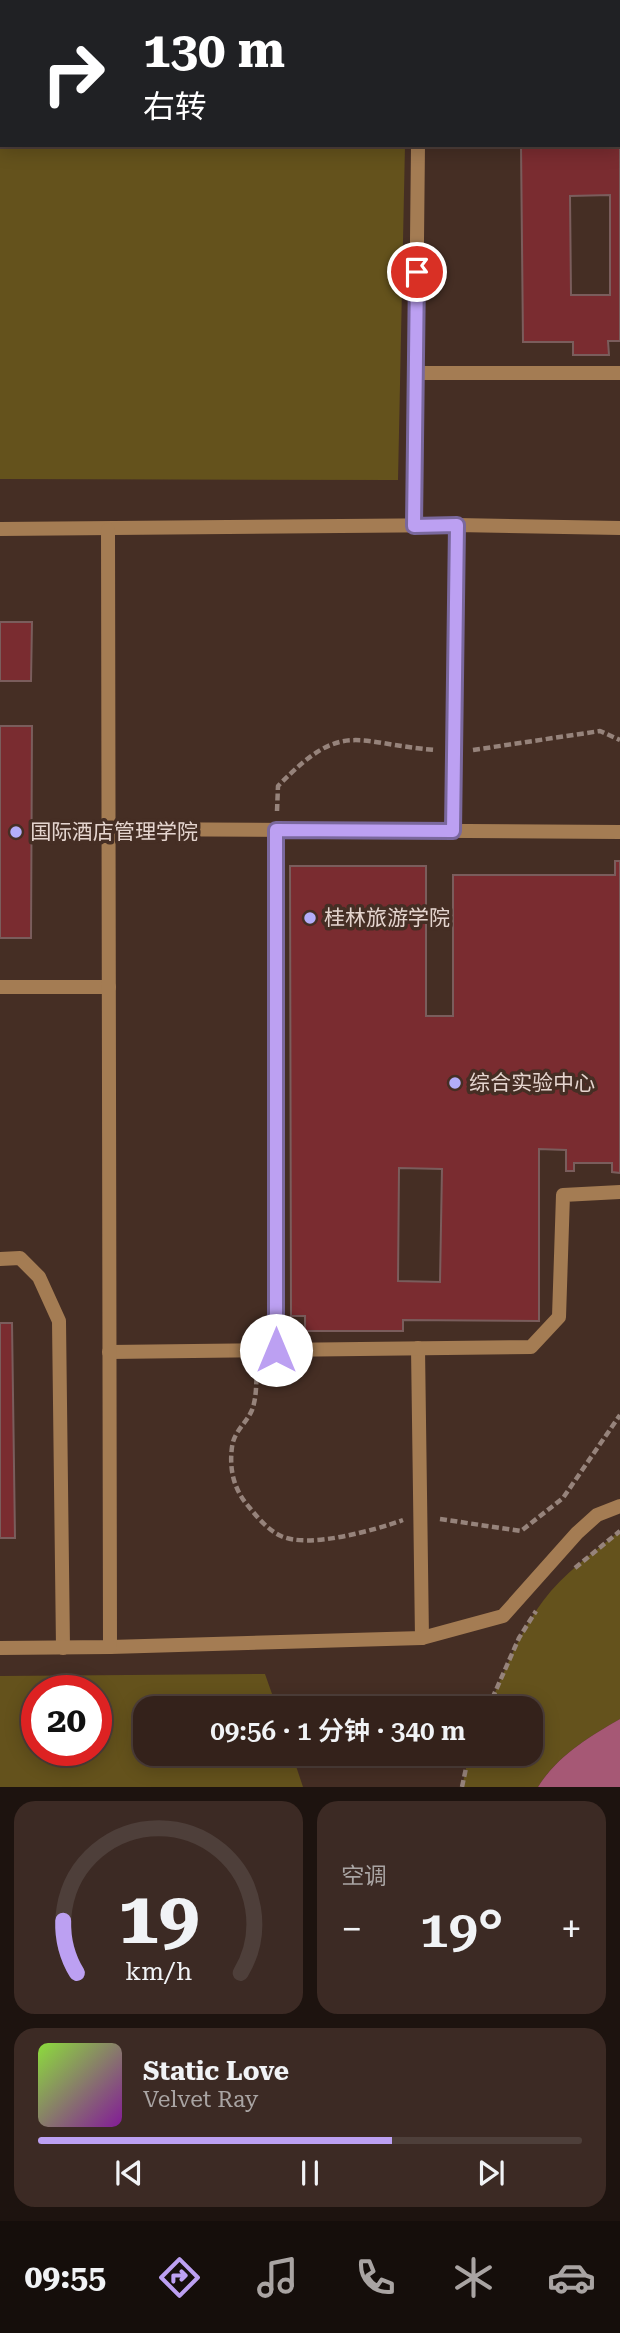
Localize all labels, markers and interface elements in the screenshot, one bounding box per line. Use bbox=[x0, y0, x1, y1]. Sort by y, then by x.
text: 130 m bbox=[143, 22, 285, 79]
icon: right bbox=[28, 28, 119, 119]
text: 右转 bbox=[143, 88, 207, 126]
pin bbox=[387, 242, 447, 302]
icon: arrive bbox=[398, 253, 436, 291]
place label: 国际酒店管理学院 bbox=[30, 820, 198, 844]
marker: 国际酒店管理学院 bbox=[8, 824, 24, 840]
place label: 桂林旅游学院 bbox=[324, 906, 450, 930]
marker: 桂林旅游学院 bbox=[302, 910, 318, 926]
place label: 综合实验中心 bbox=[469, 1071, 595, 1095]
marker: 综合实验中心 bbox=[447, 1075, 463, 1091]
position arrow bbox=[239, 1313, 313, 1387]
speed limit sign: 20 bbox=[21, 1675, 112, 1766]
text: 09:56 · 1 分钟 · 340 m bbox=[210, 1716, 466, 1746]
text: 空调 bbox=[341, 1863, 387, 1890]
text: 19 bbox=[118, 1877, 199, 1962]
text: 19° bbox=[420, 1899, 503, 1960]
text: − bbox=[341, 1907, 362, 1951]
text: + bbox=[561, 1907, 582, 1951]
text: km/h bbox=[125, 1957, 192, 1986]
text: Static Love bbox=[143, 2056, 289, 2086]
text: Velvet Ray bbox=[143, 2086, 258, 2113]
icon: previous bbox=[110, 2154, 148, 2192]
icon: pause bbox=[291, 2154, 329, 2192]
icon: next bbox=[472, 2154, 510, 2192]
icon: directions bbox=[155, 2253, 204, 2302]
icon: music bbox=[253, 2253, 302, 2302]
icon: phone bbox=[351, 2253, 400, 2302]
icon: climate bbox=[449, 2253, 498, 2302]
icon: car bbox=[547, 2253, 596, 2302]
text: 09:55 bbox=[24, 2258, 106, 2296]

